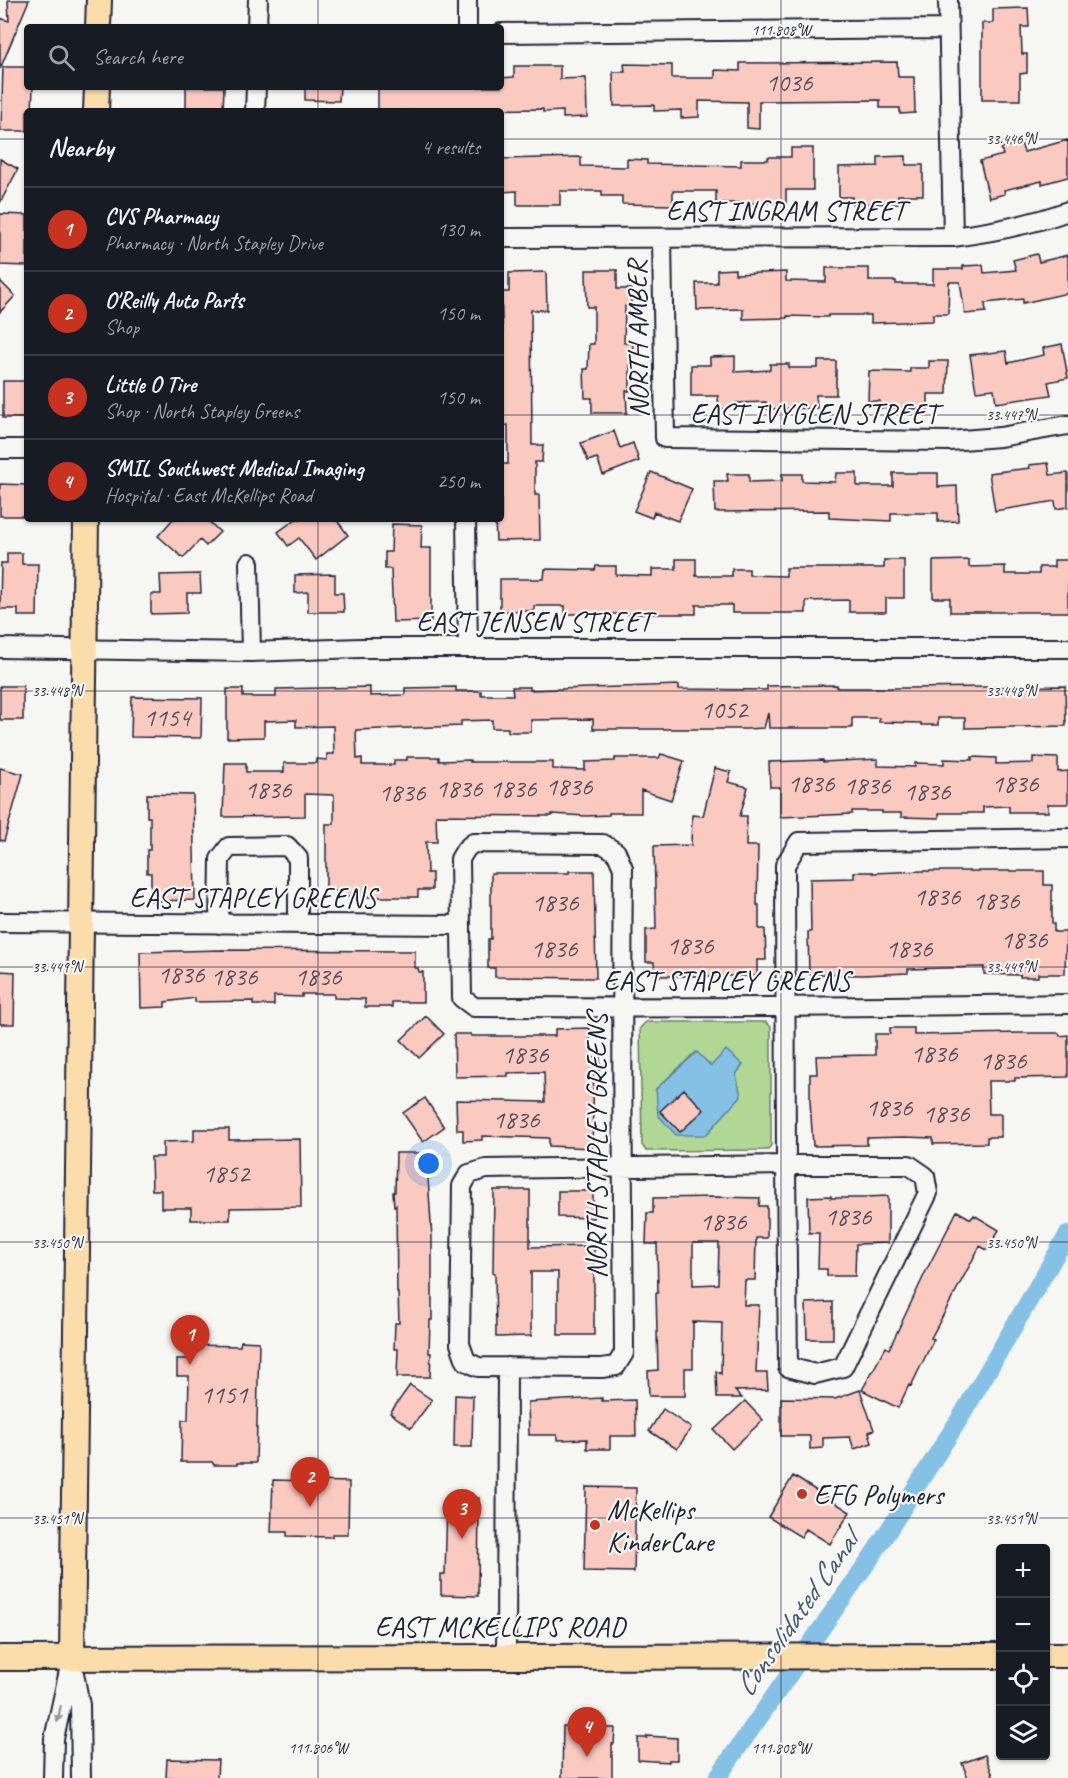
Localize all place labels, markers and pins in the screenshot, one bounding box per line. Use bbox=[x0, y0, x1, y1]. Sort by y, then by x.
pin: 1 bbox=[170, 1316, 210, 1365]
pin: 2 bbox=[290, 1458, 330, 1507]
place label: EFG Polymers bbox=[814, 1477, 946, 1512]
marker: EFG Polymers bbox=[795, 1487, 809, 1501]
pin: 3 bbox=[442, 1490, 482, 1539]
place label: McKellips KinderCare bbox=[607, 1492, 715, 1559]
marker: McKellips KinderCare bbox=[588, 1518, 602, 1532]
pin: 4 bbox=[568, 1708, 606, 1757]

